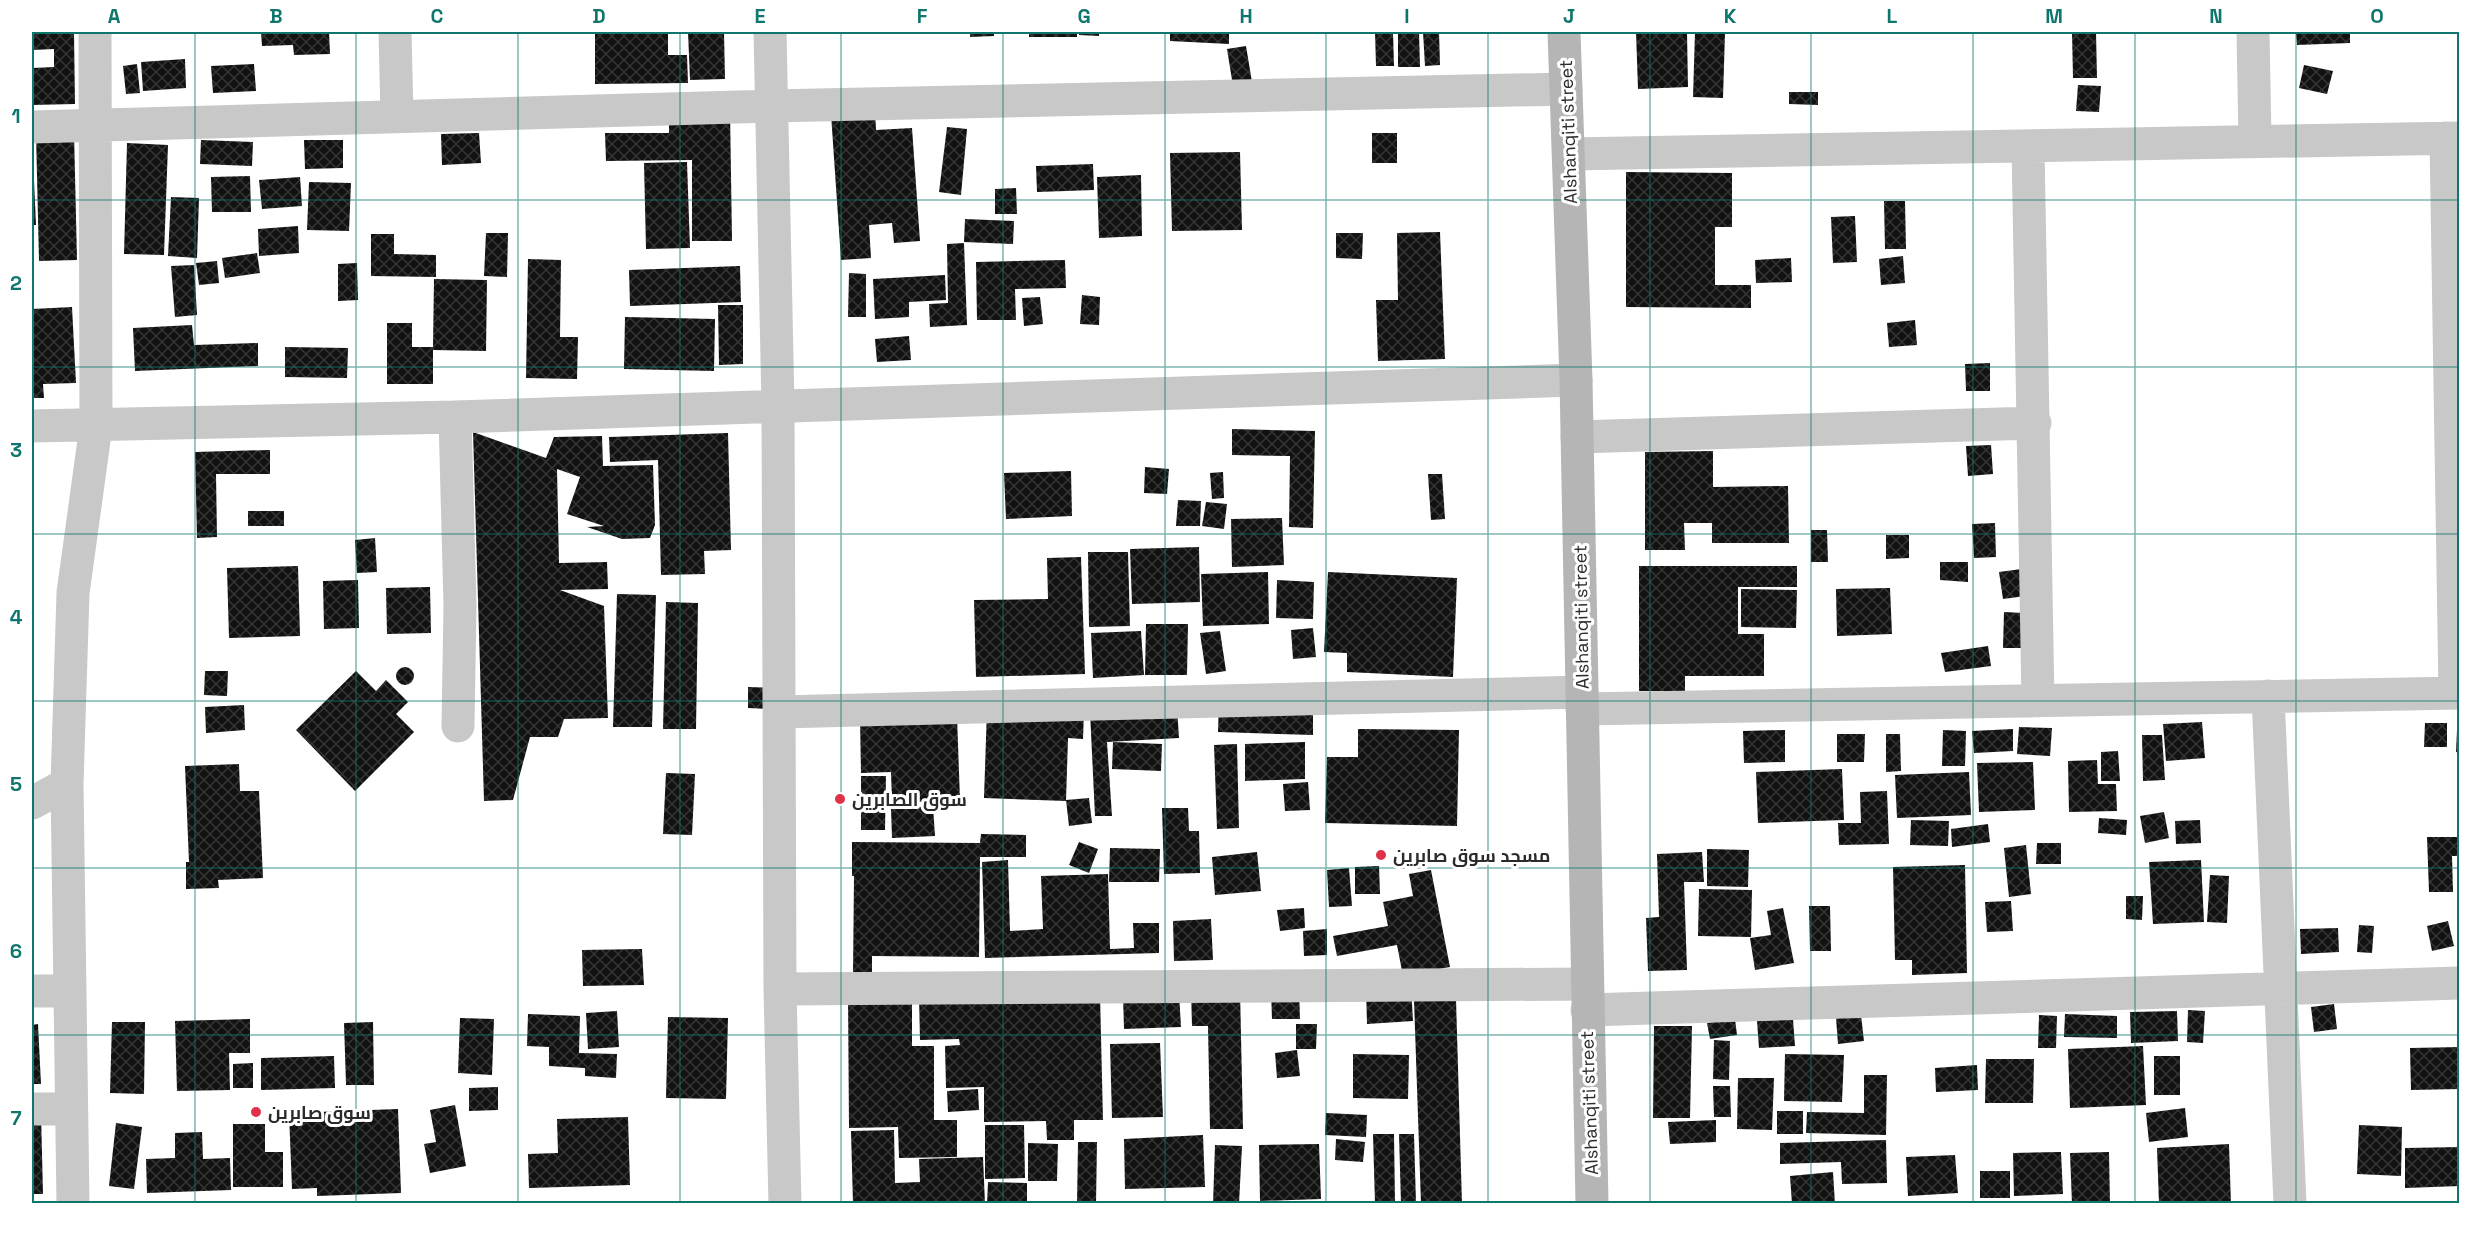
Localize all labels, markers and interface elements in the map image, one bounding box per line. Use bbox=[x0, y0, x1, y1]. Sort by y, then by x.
text: A bbox=[108, 3, 121, 29]
text: B bbox=[269, 3, 283, 29]
text: C bbox=[431, 3, 444, 29]
text: D bbox=[592, 3, 606, 29]
text: E bbox=[754, 3, 766, 29]
text: F bbox=[917, 3, 928, 29]
text: G bbox=[1077, 3, 1091, 29]
text: H bbox=[1239, 3, 1253, 29]
text: I bbox=[1404, 3, 1410, 29]
text: J bbox=[1563, 3, 1575, 29]
text: K bbox=[1724, 3, 1737, 29]
text: L bbox=[1887, 3, 1898, 29]
text: M bbox=[2045, 3, 2063, 29]
text: N bbox=[2209, 3, 2223, 29]
text: O bbox=[2370, 3, 2384, 29]
street label: Alshanqiti street bbox=[1554, 60, 1582, 204]
text: 1 bbox=[11, 103, 21, 129]
text: 2 bbox=[10, 270, 22, 296]
text: 3 bbox=[10, 437, 22, 463]
street label: Alshanqiti street bbox=[1568, 545, 1594, 689]
text: 4 bbox=[10, 604, 23, 630]
text: 5 bbox=[10, 771, 22, 797]
place label: سوق الصابرين bbox=[852, 788, 967, 811]
marker: سوق الصابرين bbox=[833, 792, 847, 806]
place label: مسجد سوق صابرين bbox=[1393, 844, 1551, 867]
marker: مسجد سوق صابرين bbox=[1374, 848, 1388, 862]
text: 6 bbox=[10, 938, 22, 964]
street label: Alshanqiti street bbox=[1575, 1031, 1603, 1175]
place label: سوق صابرين bbox=[268, 1101, 371, 1124]
text: 7 bbox=[10, 1105, 22, 1131]
marker: سوق صابرين bbox=[249, 1105, 263, 1119]

